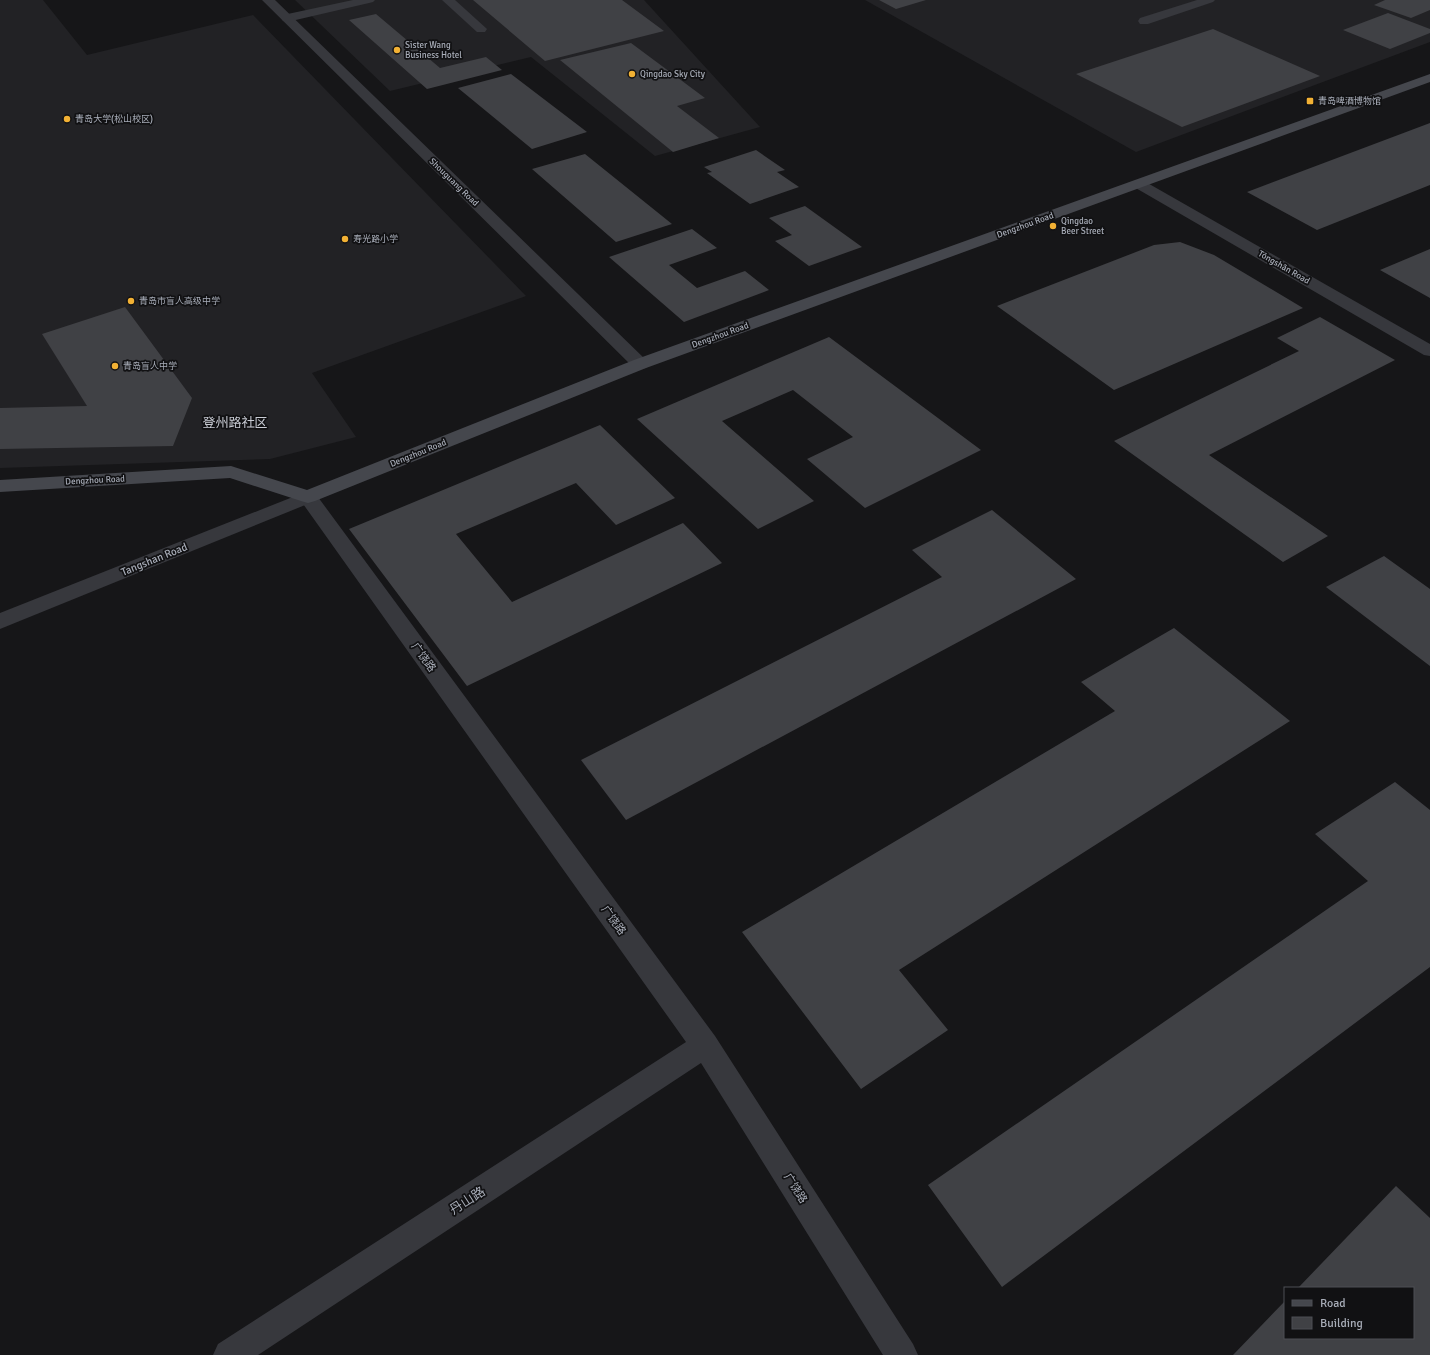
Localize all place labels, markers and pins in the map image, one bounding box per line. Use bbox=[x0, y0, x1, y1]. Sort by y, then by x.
place label: Sister Wang Business Hotel bbox=[405, 40, 462, 61]
marker: Sister Wang Business Hotel bbox=[392, 45, 402, 55]
marker: Qingdao Sky City bbox=[627, 69, 637, 79]
place label: Qingdao Sky City bbox=[640, 69, 706, 80]
marker: 青岛啤酒博物馆 bbox=[1305, 96, 1315, 106]
place label: 青岛啤酒博物馆 bbox=[1318, 96, 1381, 107]
place label: 青岛大学(松山校区) bbox=[75, 113, 153, 125]
marker: 青岛大学(松山校区) bbox=[62, 114, 72, 124]
place label: Qingdao Beer Street bbox=[1061, 216, 1104, 237]
marker: Qingdao Beer Street bbox=[1048, 221, 1058, 231]
marker: 寿光路小学 bbox=[340, 234, 350, 244]
place label: 寿光路小学 bbox=[353, 234, 398, 245]
marker: 青岛市盲人高级中学 bbox=[126, 296, 136, 306]
place label: 青岛市盲人高级中学 bbox=[139, 296, 220, 307]
marker: 青岛盲人中学 bbox=[110, 361, 120, 371]
place label: 青岛盲人中学 bbox=[123, 361, 177, 372]

